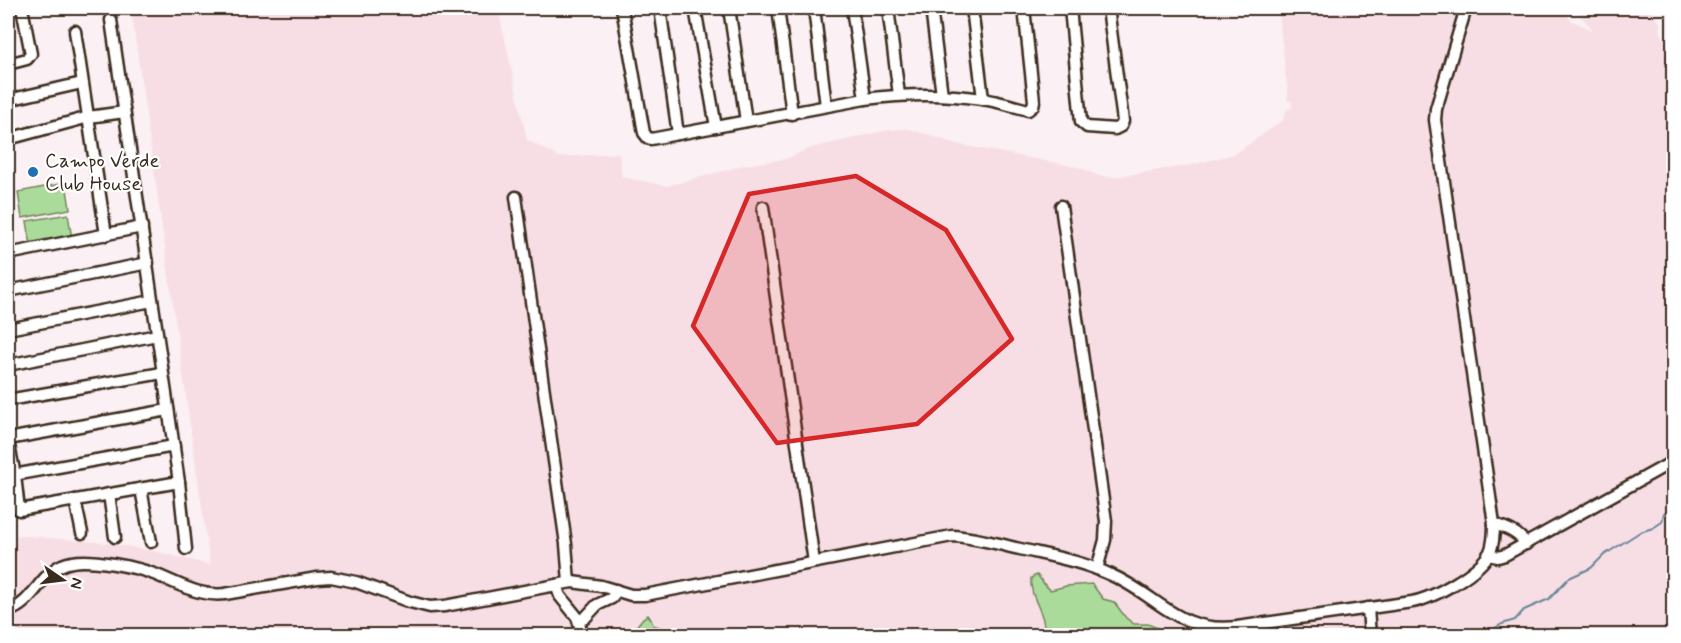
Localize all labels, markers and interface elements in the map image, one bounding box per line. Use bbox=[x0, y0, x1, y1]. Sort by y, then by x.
place label: Campo Verde Club House bbox=[45, 148, 159, 198]
marker: Campo Verde Club House bbox=[26, 165, 40, 179]
north arrow bbox=[33, 550, 93, 610]
text: N bbox=[65, 576, 88, 591]

